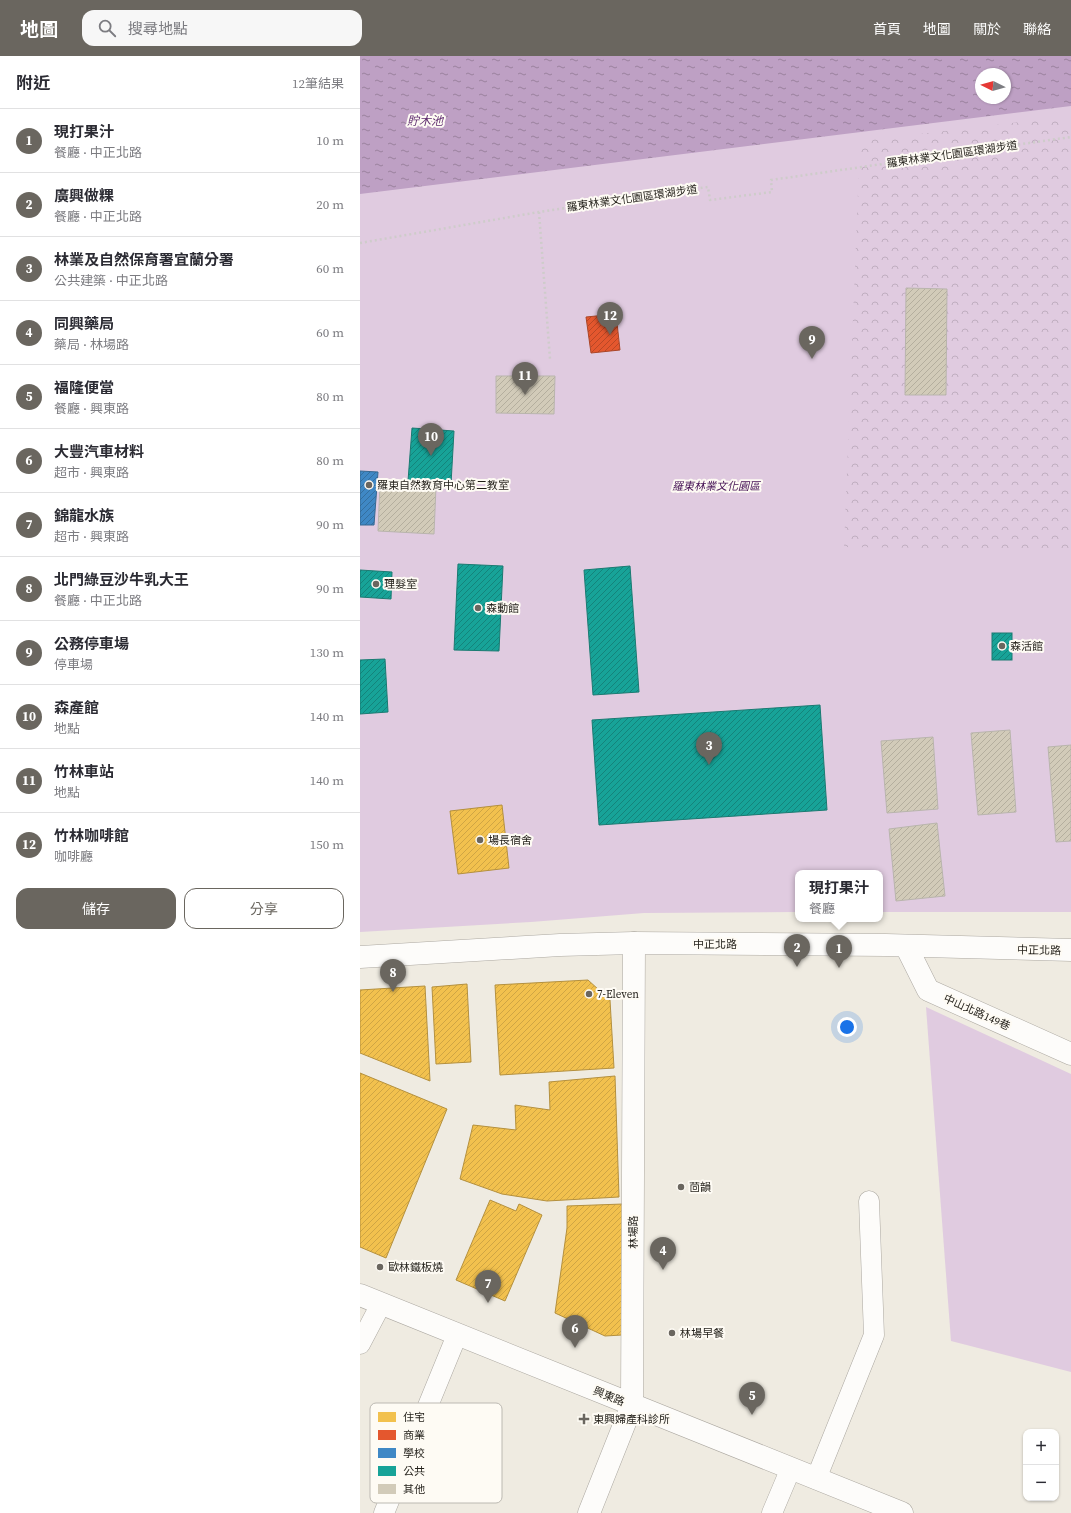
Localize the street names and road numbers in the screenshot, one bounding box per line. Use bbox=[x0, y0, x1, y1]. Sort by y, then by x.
street label: 羅東林業文化園區環湖步道 bbox=[886, 138, 1018, 171]
street label: 羅東林業文化園區環湖步道 bbox=[566, 182, 698, 215]
street label: 中正北路 bbox=[693, 937, 737, 952]
street label: 中正北路 bbox=[1017, 943, 1061, 958]
street label: 中山北路149巷 bbox=[941, 991, 1013, 1034]
street label: 林場路 bbox=[626, 1216, 641, 1249]
street label: 興東路 bbox=[591, 1383, 627, 1410]

